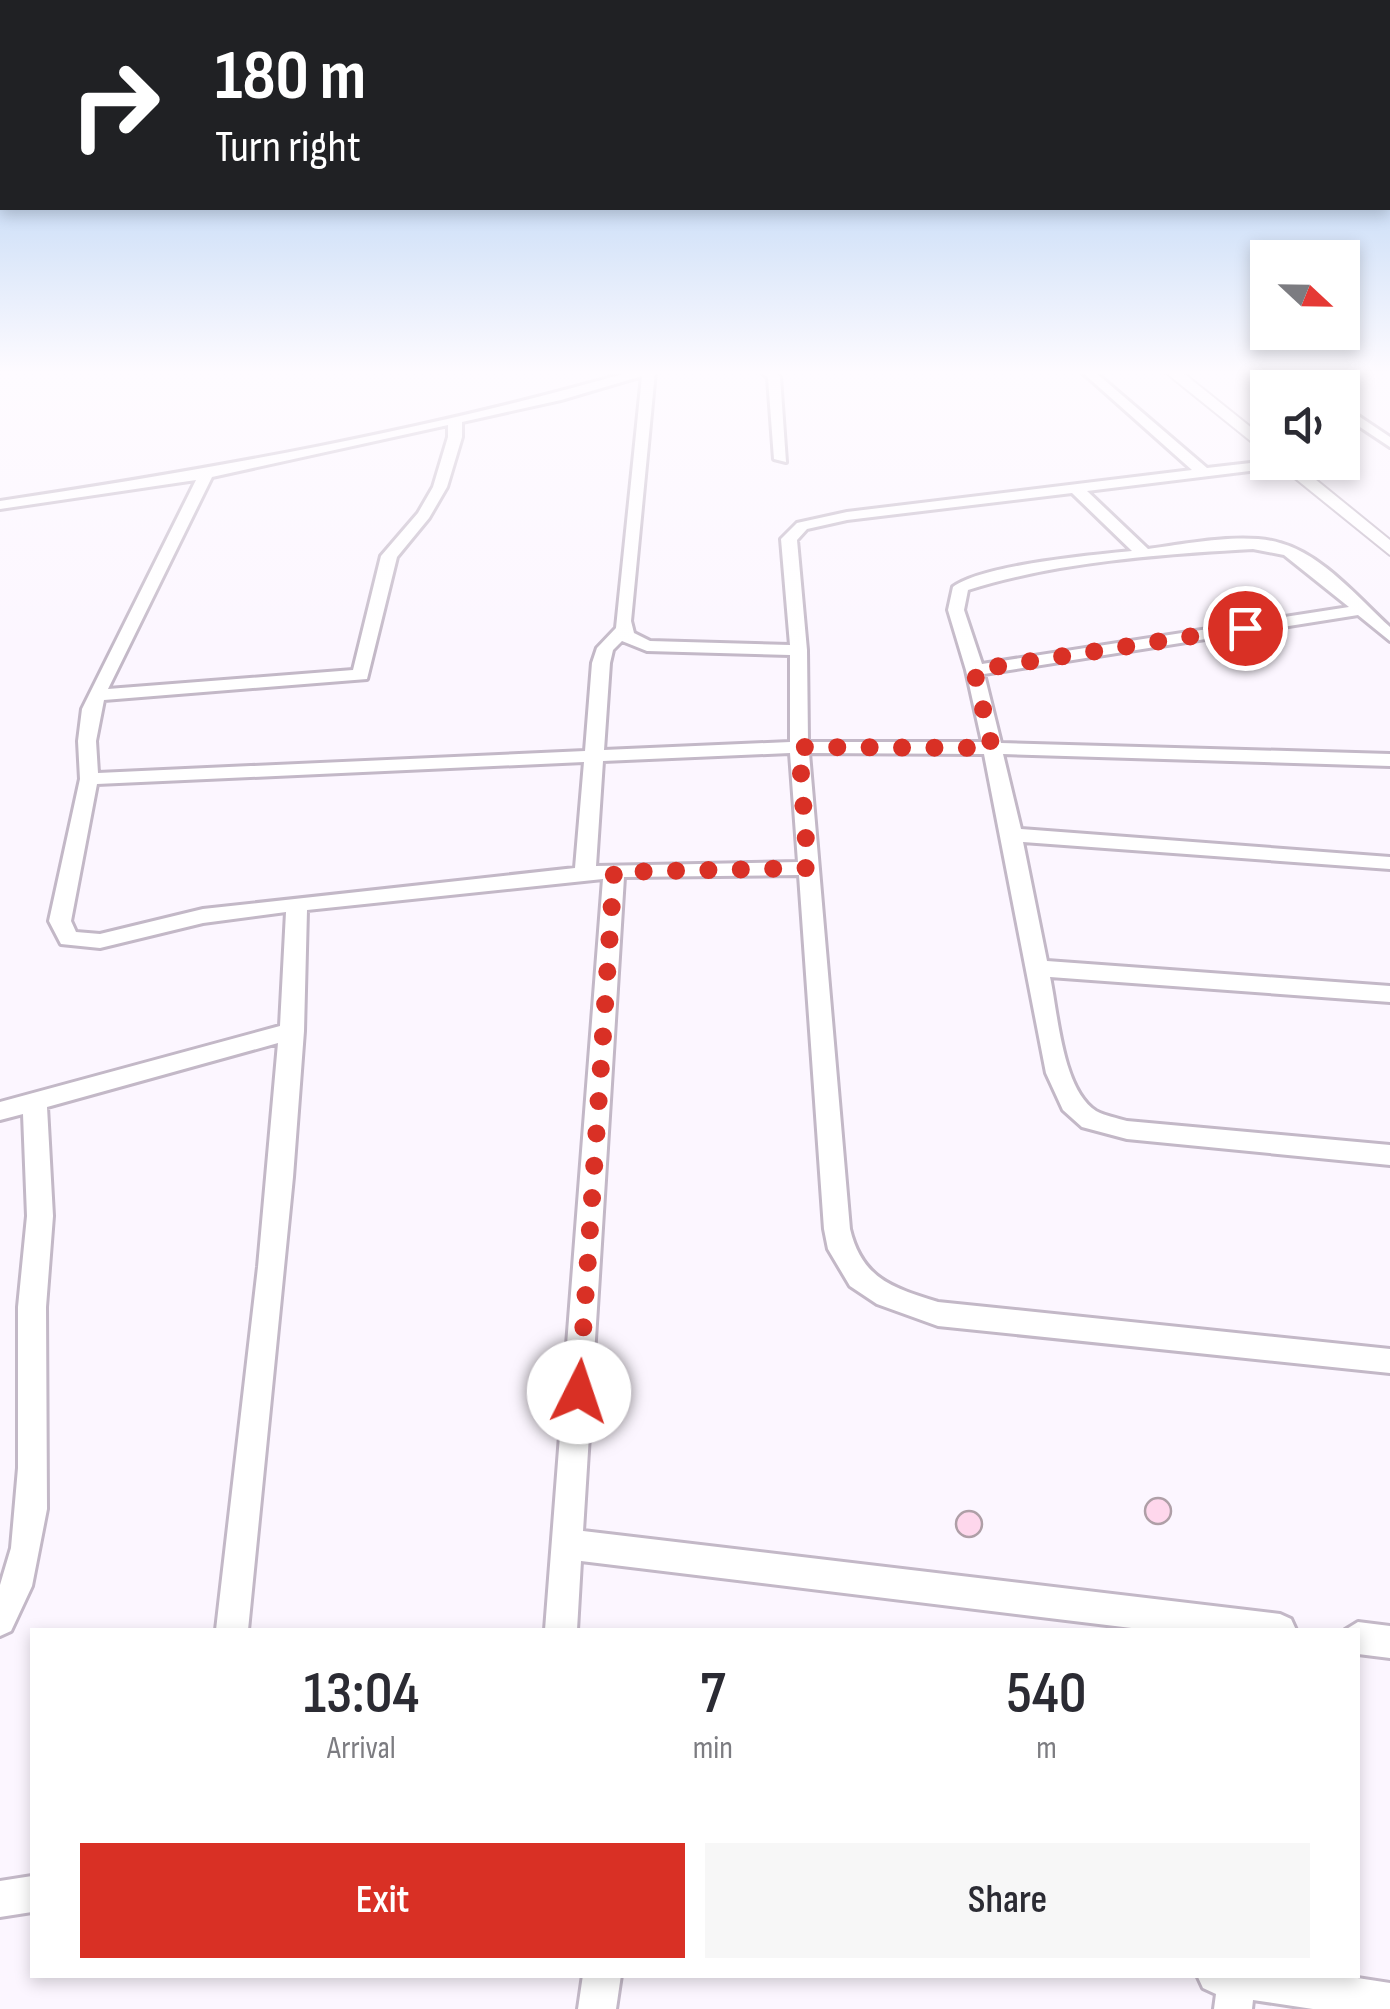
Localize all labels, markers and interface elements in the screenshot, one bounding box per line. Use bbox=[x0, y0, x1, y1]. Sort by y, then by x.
text: 180 m bbox=[215, 35, 366, 119]
icon: right bbox=[50, 40, 180, 170]
text: Turn right bbox=[215, 120, 361, 175]
north arrow bbox=[1250, 240, 1360, 350]
map controls bbox=[1250, 240, 1360, 480]
button: sound bbox=[1250, 370, 1360, 480]
pin bbox=[1203, 586, 1288, 671]
icon: arrive bbox=[1218, 601, 1273, 656]
position arrow bbox=[527, 1340, 631, 1444]
text: 13:04 bbox=[304, 1658, 419, 1730]
text: 7 bbox=[700, 1658, 725, 1730]
text: 540 bbox=[1006, 1658, 1086, 1730]
text: Arrival bbox=[327, 1729, 396, 1768]
text: min bbox=[693, 1729, 733, 1768]
text: m bbox=[1036, 1729, 1057, 1768]
button: Exit bbox=[80, 1843, 685, 1958]
button: Share bbox=[705, 1843, 1310, 1958]

